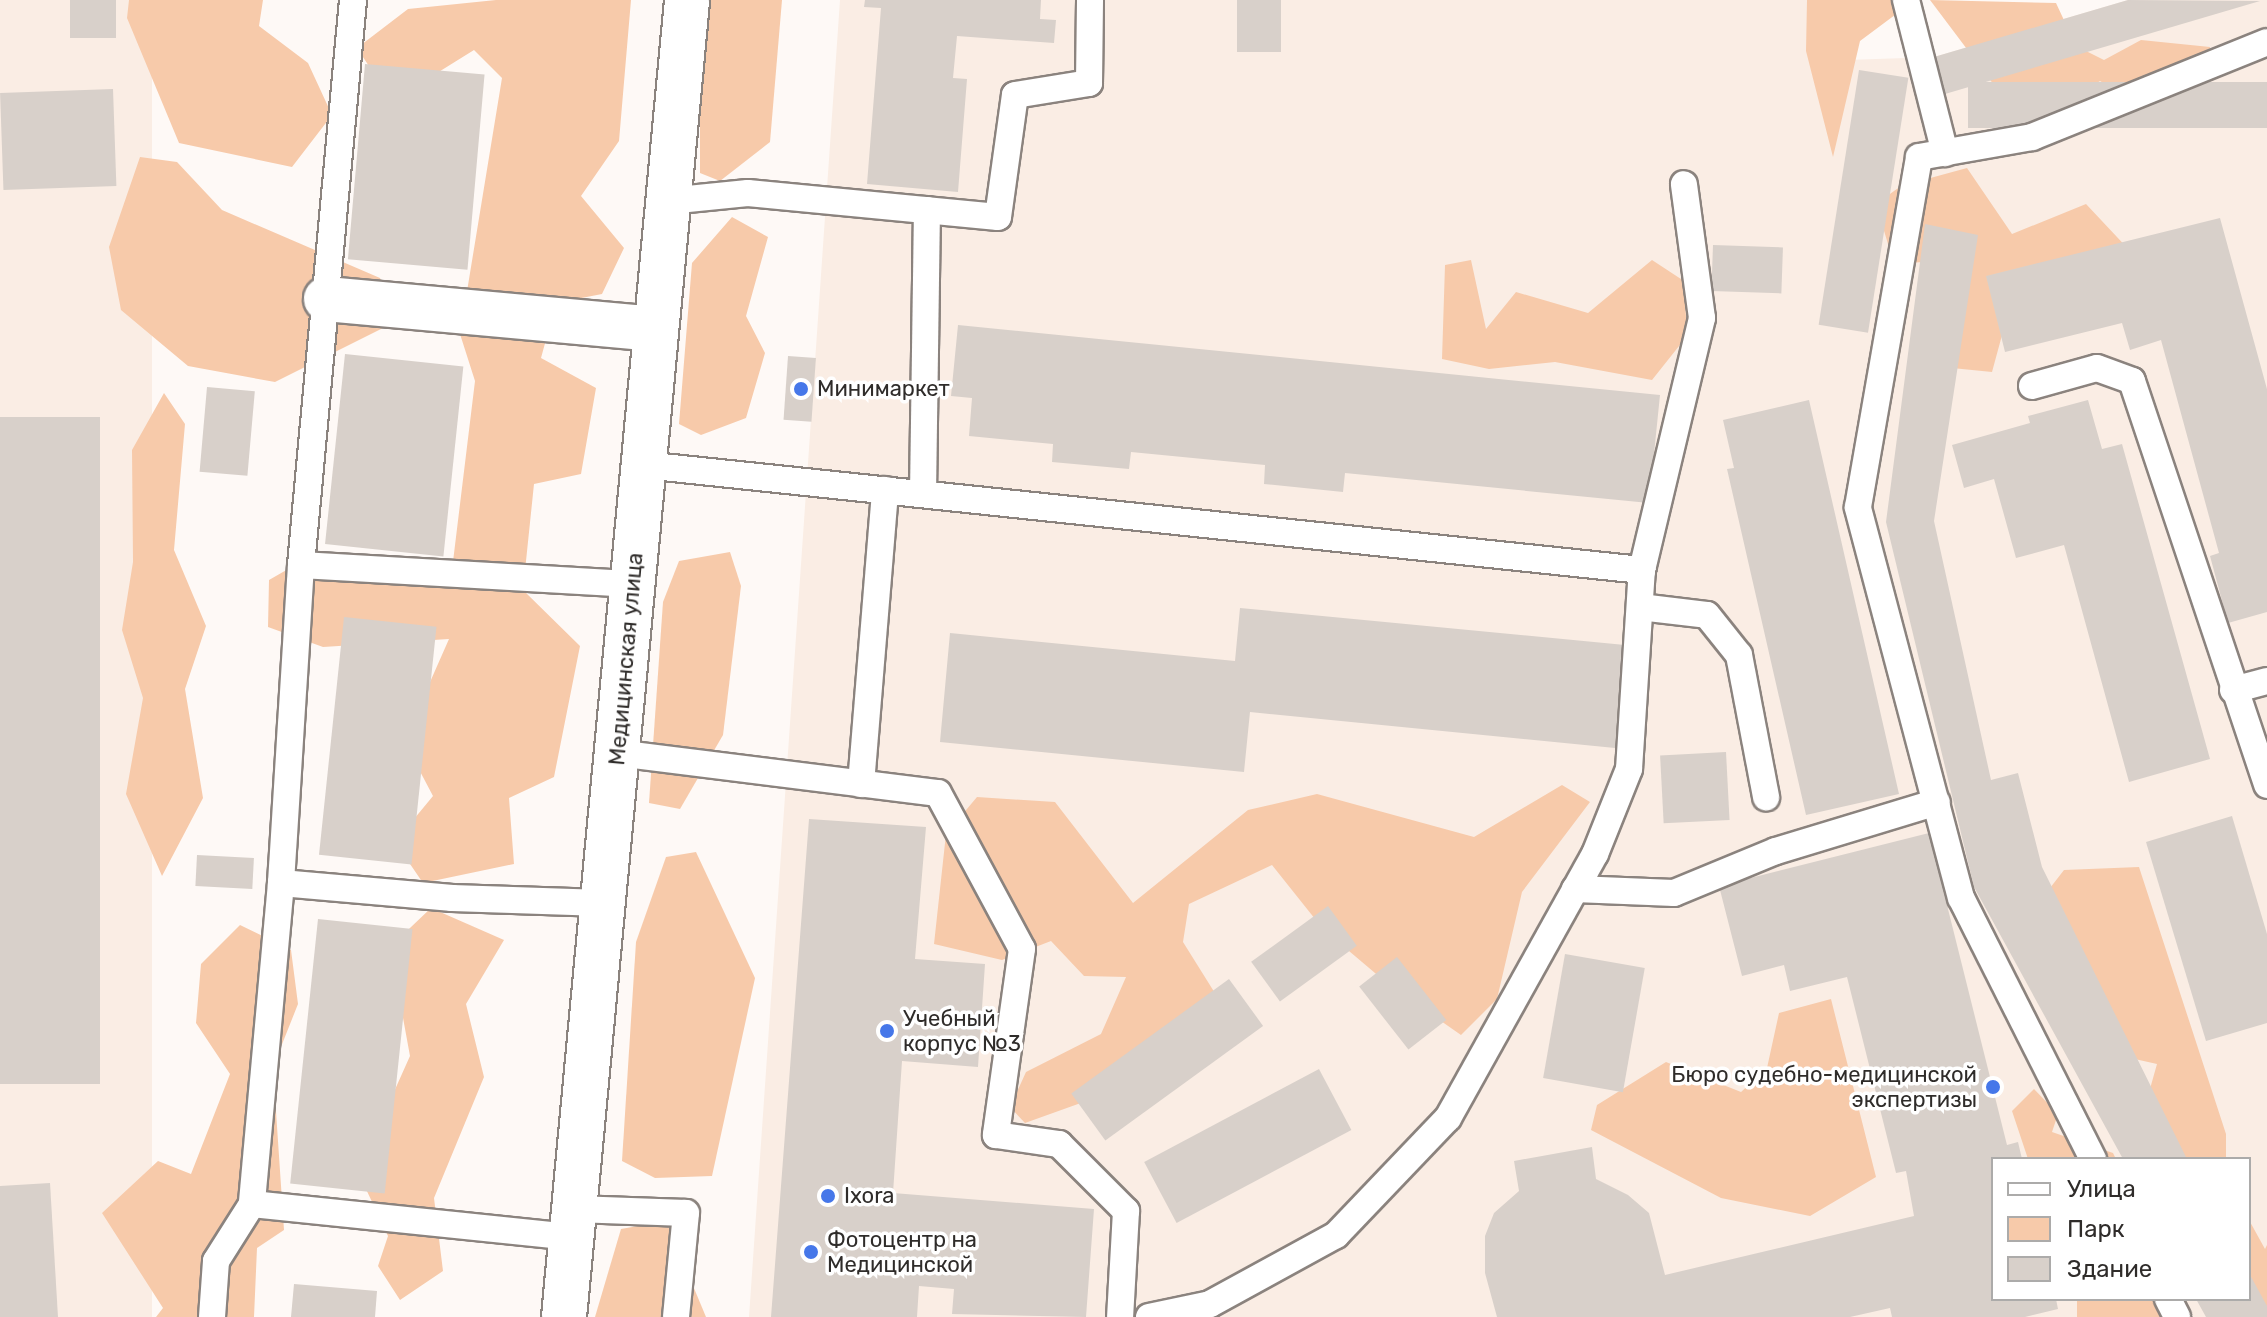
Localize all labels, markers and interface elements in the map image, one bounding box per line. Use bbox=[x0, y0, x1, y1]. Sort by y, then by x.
place label: Минимаркет bbox=[817, 376, 950, 402]
marker: Минимаркет bbox=[792, 380, 810, 398]
street label: Медицинская улица bbox=[604, 551, 648, 767]
place label: Учебный корпус №3 bbox=[903, 1005, 1021, 1056]
marker: Учебный корпус №3 bbox=[878, 1022, 896, 1040]
place label: Бюро судебно-медицинской экспертизы bbox=[1671, 1061, 1977, 1112]
marker: Бюро судебно-медицинской экспертизы bbox=[1984, 1078, 2002, 1096]
legend bbox=[1991, 1157, 2251, 1301]
text: Улица bbox=[2067, 1175, 2136, 1203]
place label: Ixora bbox=[844, 1183, 894, 1209]
marker: Ixora bbox=[819, 1187, 837, 1205]
text: Парк bbox=[2067, 1215, 2125, 1243]
place label: Фотоцентр на Медицинской bbox=[827, 1226, 977, 1278]
marker: Фотоцентр на Медицинской bbox=[802, 1243, 820, 1261]
text: Здание bbox=[2067, 1255, 2152, 1283]

